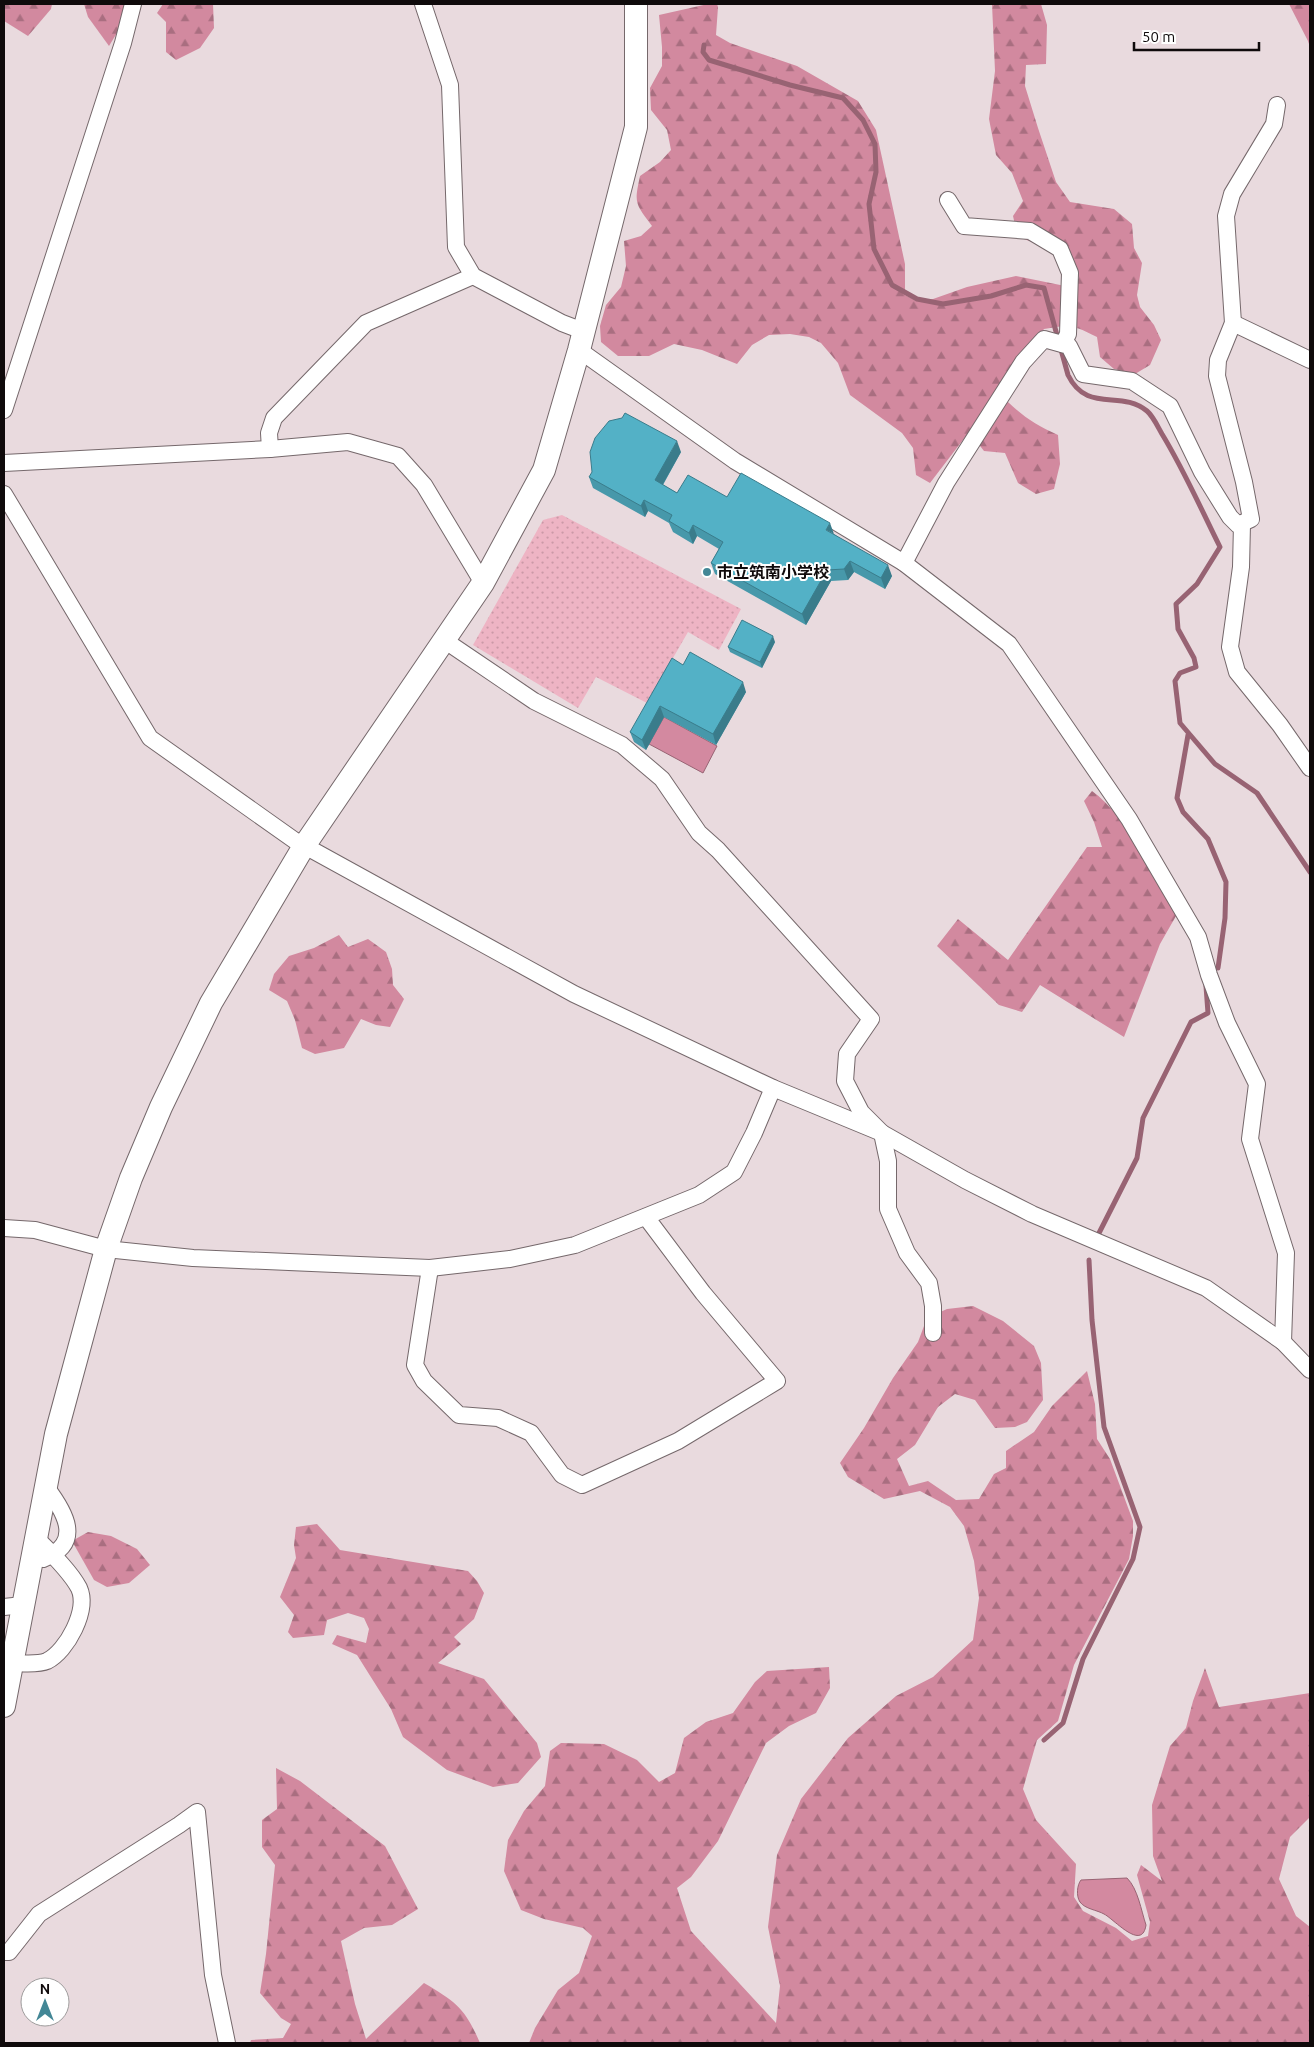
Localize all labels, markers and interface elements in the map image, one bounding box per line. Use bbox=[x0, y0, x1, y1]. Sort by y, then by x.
scale bar bbox=[1134, 20, 1259, 52]
text: 50 m bbox=[1142, 28, 1175, 45]
place label: 市立筑南小学校 bbox=[717, 563, 829, 581]
marker: 市立筑南小学校 bbox=[701, 566, 713, 578]
north arrow bbox=[20, 1977, 70, 2027]
text: N bbox=[40, 1981, 50, 1997]

